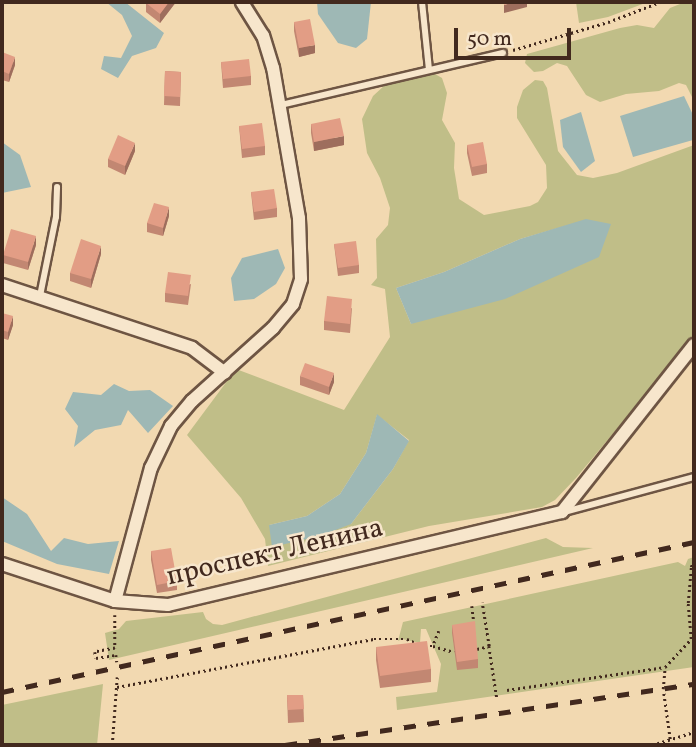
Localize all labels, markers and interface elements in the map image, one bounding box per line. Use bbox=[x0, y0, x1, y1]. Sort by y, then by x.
scale bar bbox=[458, 14, 575, 58]
text: 50 m bbox=[467, 25, 512, 54]
street label: проспект Ленина bbox=[163, 512, 387, 594]

